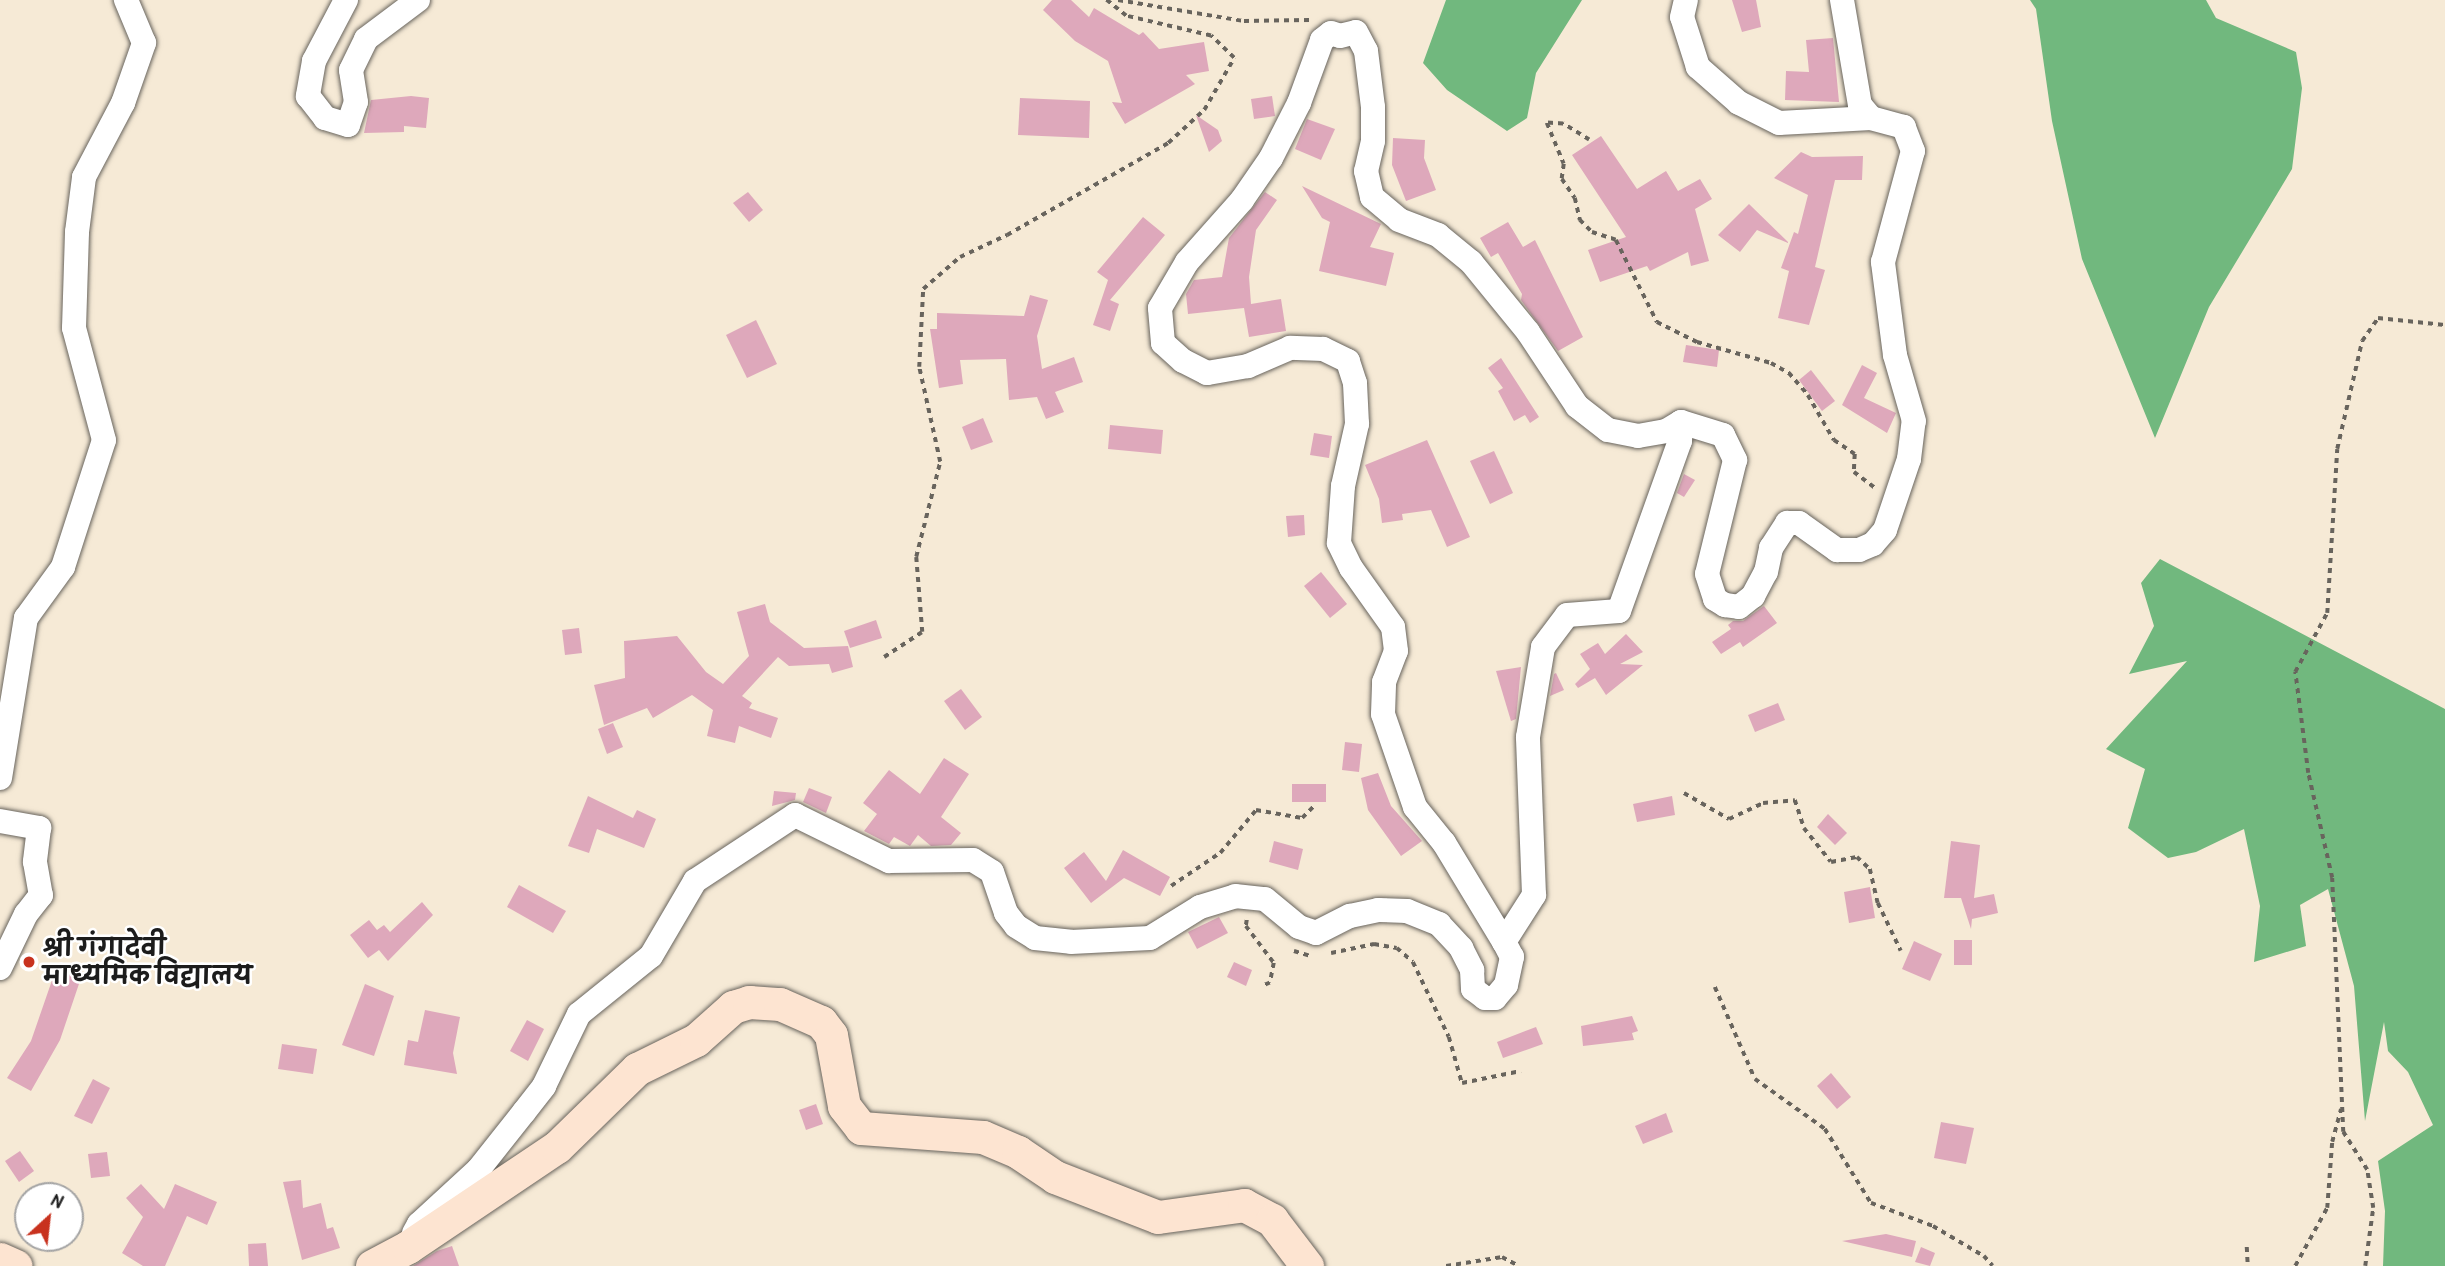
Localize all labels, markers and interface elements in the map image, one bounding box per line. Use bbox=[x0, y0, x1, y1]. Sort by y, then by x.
place label: श्री गंगादेवी माध्यमिक विद्यालय bbox=[43, 934, 252, 990]
marker: श्री गंगादेवी माध्यमिक विद्यालय bbox=[21, 954, 37, 970]
north arrow bbox=[14, 1182, 84, 1252]
text: N bbox=[47, 1186, 68, 1214]

